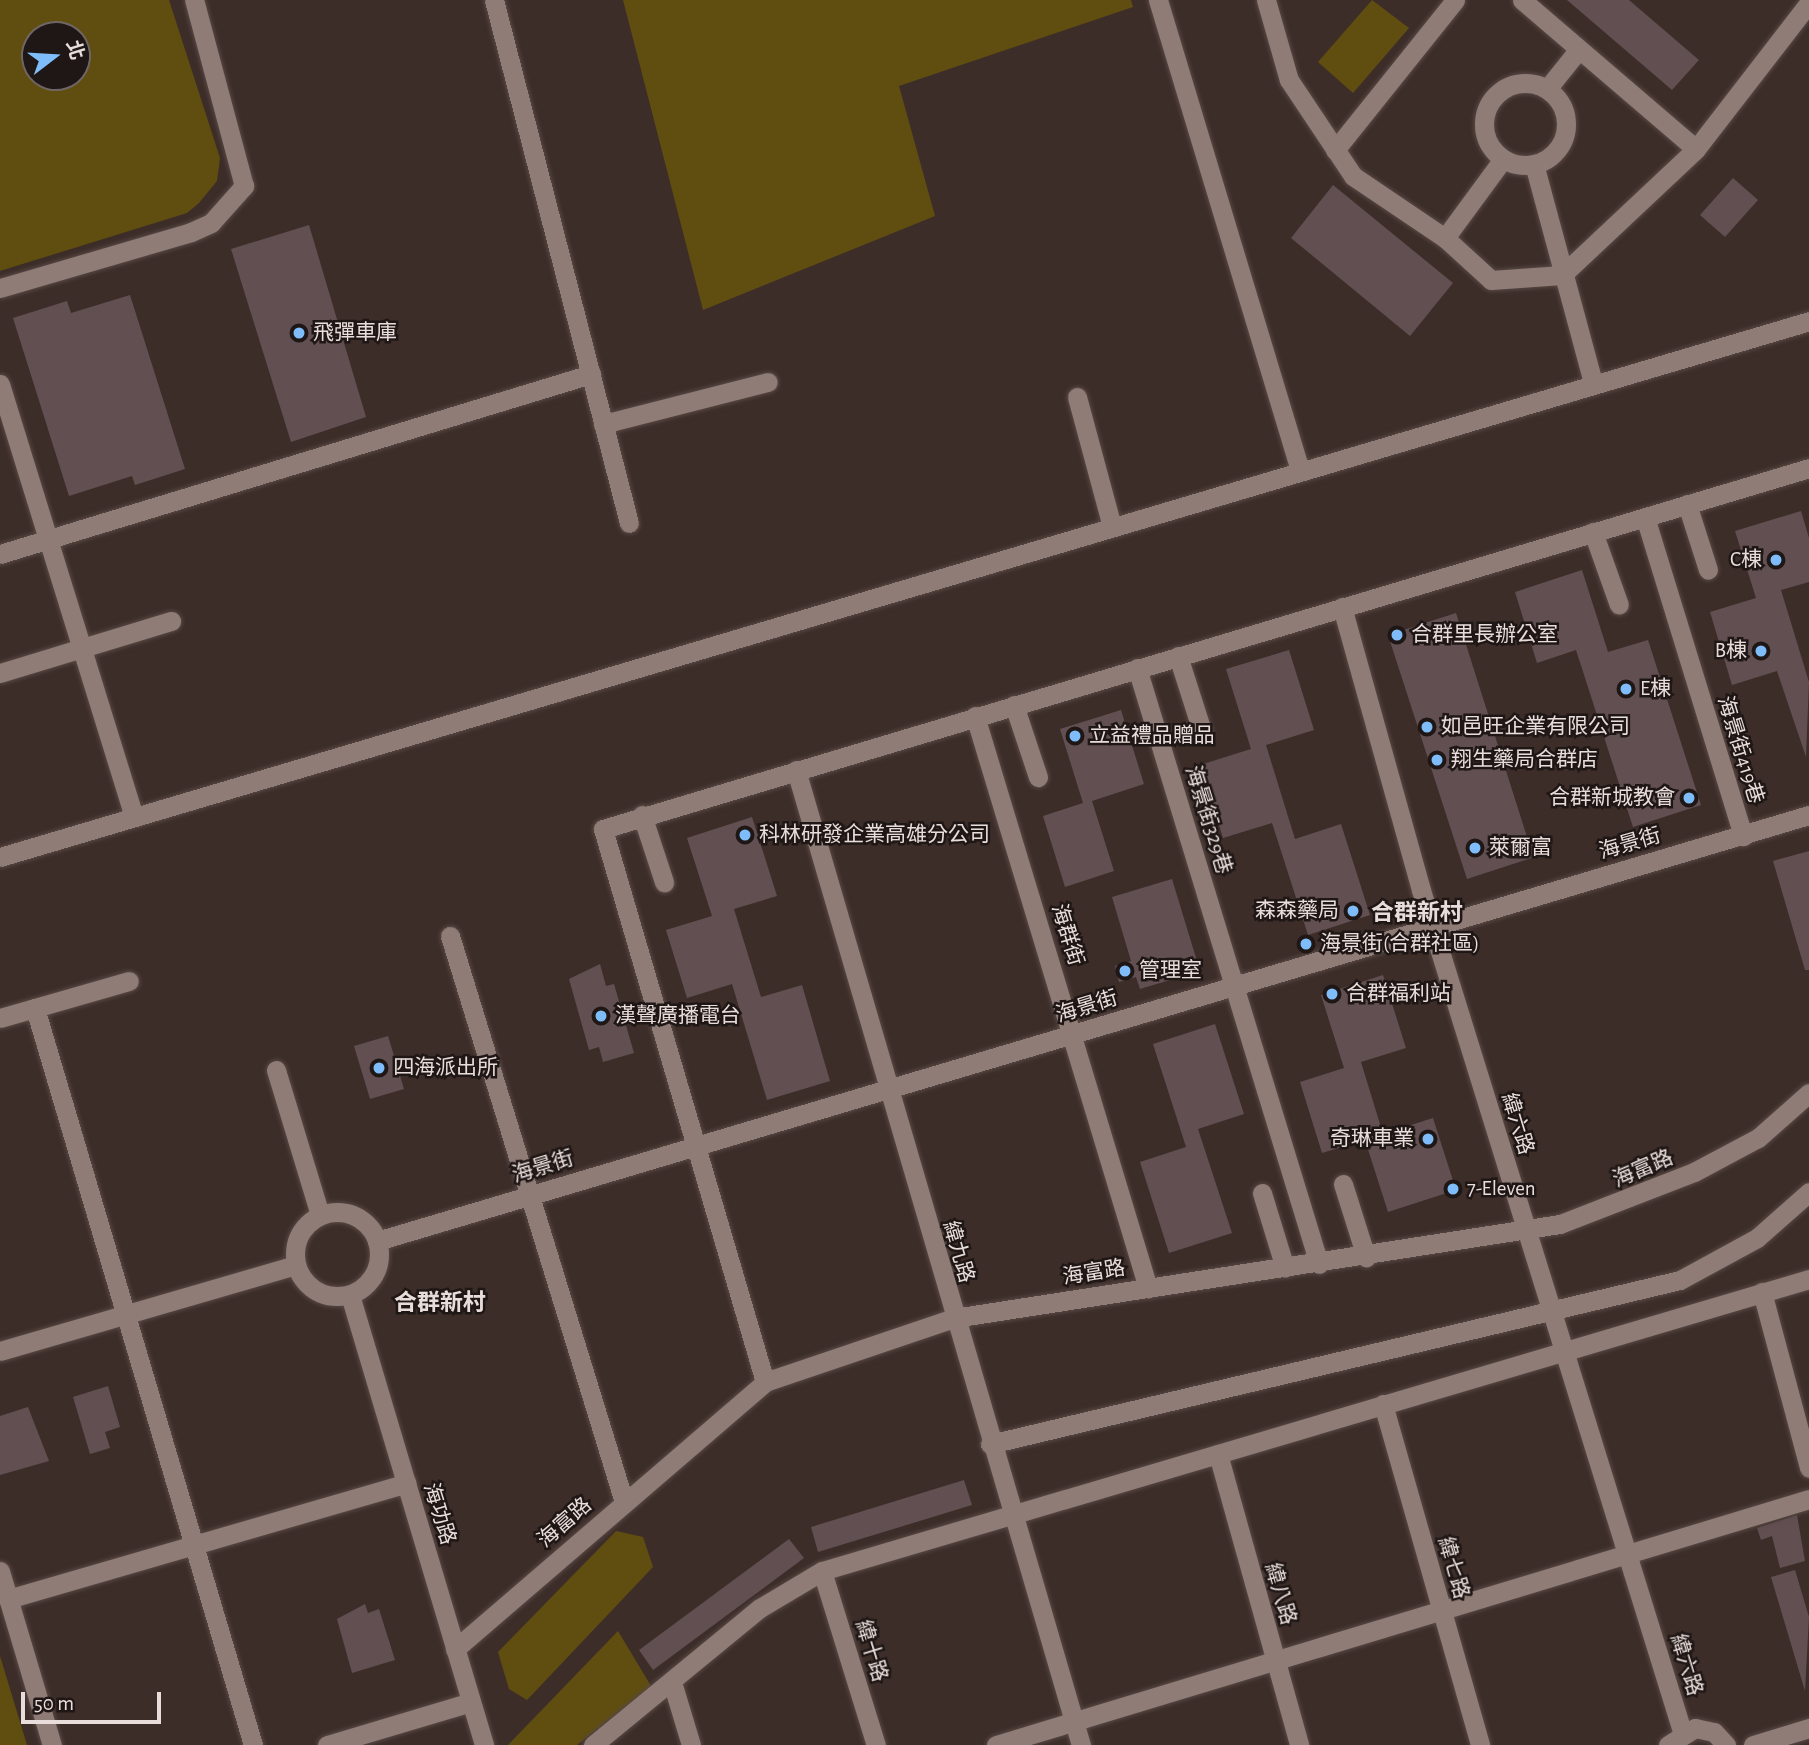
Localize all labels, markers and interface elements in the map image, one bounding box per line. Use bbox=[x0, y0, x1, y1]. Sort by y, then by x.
north arrow bbox=[21, 21, 91, 91]
text: 北 bbox=[63, 38, 87, 62]
place label: 飛彈車庫 bbox=[313, 320, 397, 346]
marker: 飛彈車庫 bbox=[291, 325, 307, 341]
place label: C棟 bbox=[1730, 547, 1762, 573]
marker: C棟 bbox=[1768, 552, 1784, 568]
place label: 合群里長辦公室 bbox=[1411, 622, 1558, 648]
marker: 合群里長辦公室 bbox=[1389, 627, 1405, 643]
place label: B棟 bbox=[1715, 638, 1747, 664]
marker: B棟 bbox=[1753, 643, 1769, 659]
place label: E棟 bbox=[1640, 676, 1671, 702]
marker: E棟 bbox=[1618, 681, 1634, 697]
street label: 海景街419巷 bbox=[1712, 693, 1768, 807]
place label: 如邑旺企業有限公司 bbox=[1441, 714, 1630, 740]
marker: 如邑旺企業有限公司 bbox=[1419, 719, 1435, 735]
place label: 立益禮品贈品 bbox=[1089, 723, 1215, 749]
marker: 立益禮品贈品 bbox=[1067, 728, 1083, 744]
place label: 翔生藥局合群店 bbox=[1451, 747, 1598, 773]
marker: 翔生藥局合群店 bbox=[1429, 752, 1445, 768]
street label: 海景街329巷 bbox=[1180, 763, 1236, 877]
place label: 合群新城教會 bbox=[1549, 785, 1675, 811]
marker: 合群新城教會 bbox=[1681, 790, 1697, 806]
place label: 科林研發企業高雄分公司 bbox=[759, 822, 990, 848]
street label: 海景街 bbox=[1596, 823, 1664, 865]
marker: 科林研發企業高雄分公司 bbox=[737, 827, 753, 843]
place label: 萊爾富 bbox=[1489, 835, 1552, 861]
marker: 萊爾富 bbox=[1467, 840, 1483, 856]
place label: 森森藥局 bbox=[1255, 898, 1339, 924]
district label: 合群新村 bbox=[1371, 900, 1463, 928]
street label: 海群街 bbox=[1046, 901, 1088, 969]
marker: 森森藥局 bbox=[1345, 903, 1361, 919]
place label: 海景街(合群社區) bbox=[1320, 931, 1479, 957]
marker: 海景街(合群社區) bbox=[1298, 936, 1314, 952]
place label: 管理室 bbox=[1139, 958, 1202, 984]
marker: 管理室 bbox=[1117, 963, 1133, 979]
place label: 合群福利站 bbox=[1346, 981, 1451, 1007]
street label: 海景街 bbox=[1053, 986, 1121, 1028]
marker: 合群福利站 bbox=[1324, 986, 1340, 1002]
place label: 漢聲廣播電台 bbox=[615, 1003, 741, 1029]
marker: 漢聲廣播電台 bbox=[593, 1008, 609, 1024]
place label: 四海派出所 bbox=[393, 1055, 498, 1081]
marker: 四海派出所 bbox=[371, 1060, 387, 1076]
street label: 緯六路 bbox=[1496, 1090, 1538, 1158]
place label: 奇琳車業 bbox=[1330, 1126, 1414, 1152]
marker: 奇琳車業 bbox=[1420, 1131, 1436, 1147]
street label: 海富路 bbox=[1609, 1145, 1677, 1193]
street label: 海景街 bbox=[509, 1146, 577, 1188]
place label: 7-Eleven bbox=[1467, 1176, 1536, 1202]
marker: 7-Eleven bbox=[1445, 1181, 1461, 1197]
street label: 緯九路 bbox=[937, 1218, 979, 1286]
street label: 海富路 bbox=[1061, 1256, 1127, 1290]
district label: 合群新村 bbox=[394, 1290, 486, 1318]
street label: 海功路 bbox=[418, 1480, 460, 1548]
street label: 海富路 bbox=[533, 1493, 597, 1553]
street label: 緯七路 bbox=[1432, 1534, 1474, 1602]
street label: 緯八路 bbox=[1259, 1560, 1301, 1628]
street label: 緯十路 bbox=[850, 1617, 892, 1685]
street label: 緯六路 bbox=[1665, 1631, 1707, 1699]
scale bar bbox=[24, 1678, 164, 1722]
text: 50 m bbox=[34, 1693, 74, 1714]

